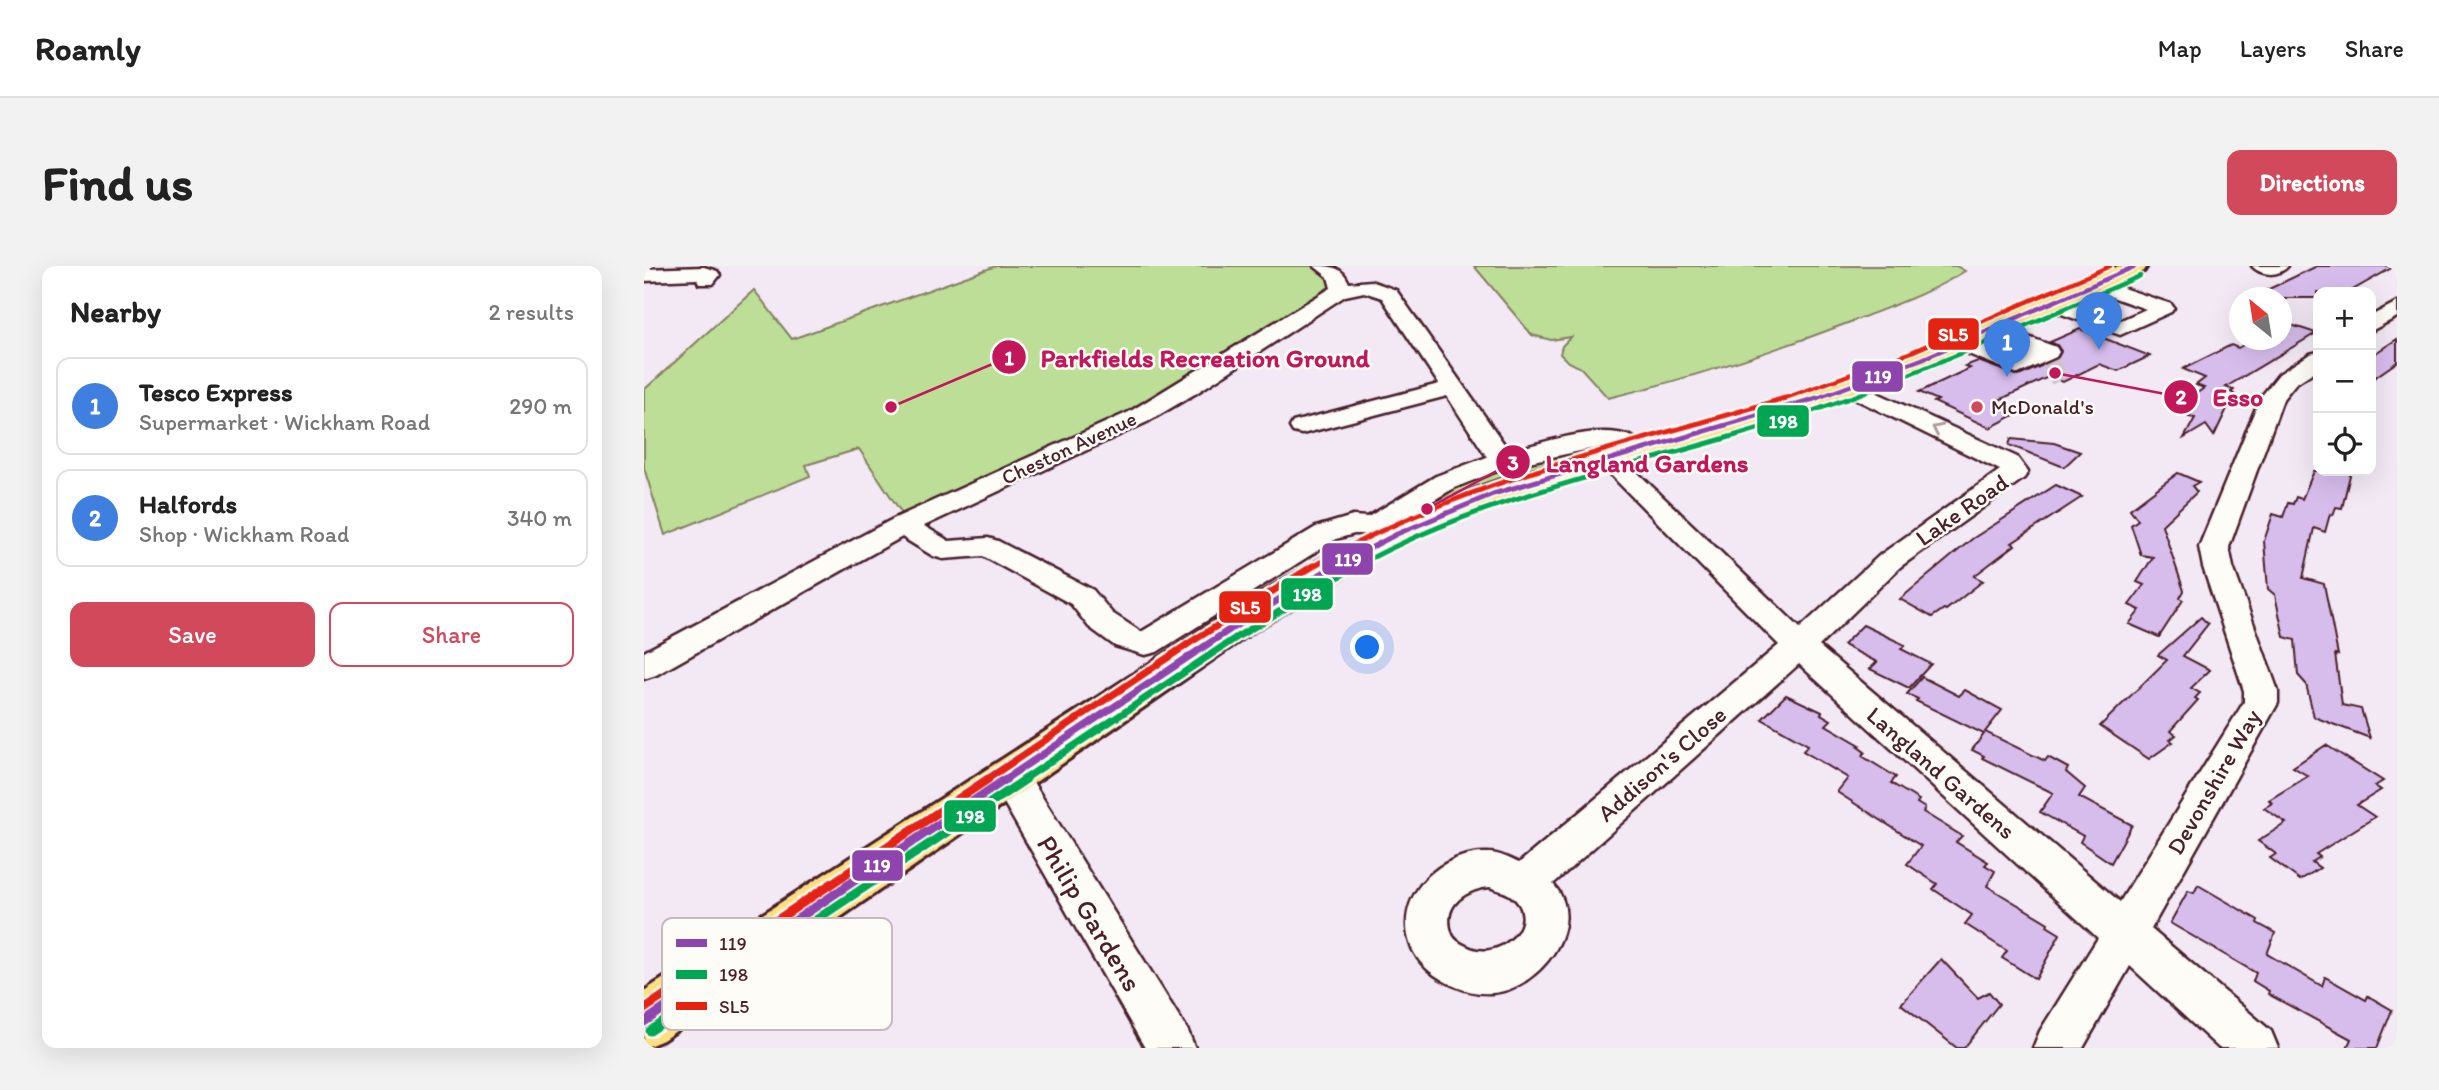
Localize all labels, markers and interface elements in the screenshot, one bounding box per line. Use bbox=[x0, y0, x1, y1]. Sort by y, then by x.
text: Roamly bbox=[35, 29, 141, 68]
text: Map bbox=[2158, 34, 2202, 63]
text: Layers bbox=[2240, 34, 2307, 63]
text: Share bbox=[2345, 34, 2404, 63]
button: Directions bbox=[2227, 150, 2397, 215]
text: Find us bbox=[42, 153, 193, 212]
north arrow bbox=[2229, 287, 2292, 350]
map controls bbox=[2313, 287, 2376, 476]
button: + bbox=[2313, 287, 2376, 350]
pin: 2 bbox=[2076, 292, 2122, 350]
text: Nearby bbox=[70, 293, 161, 330]
text: 2 results bbox=[488, 298, 574, 326]
line badge: SL5 bbox=[1927, 317, 1980, 351]
pin: 1 bbox=[1984, 319, 2030, 377]
text: SL5 bbox=[1938, 323, 1968, 346]
callout: Parkfields Recreation Ground bbox=[992, 334, 1384, 381]
text: Parkfields Recreation Ground bbox=[1040, 342, 1370, 374]
text: 1 bbox=[1004, 345, 1014, 370]
button: − bbox=[2313, 350, 2376, 413]
line badge: 119 bbox=[1851, 360, 1904, 393]
text: 119 bbox=[1864, 365, 1892, 388]
callout: Esso bbox=[2164, 373, 2278, 420]
text: Tesco Express bbox=[139, 376, 292, 408]
text: Esso bbox=[2213, 381, 2263, 413]
text: 2 bbox=[2175, 384, 2187, 409]
text: 1 bbox=[90, 392, 100, 420]
text: 290 m bbox=[509, 392, 572, 420]
place label: McDonald's bbox=[1991, 394, 2094, 419]
marker: McDonald's bbox=[1969, 399, 1985, 415]
line badge: 198 bbox=[1756, 404, 1810, 438]
street label: Cheston Avenue bbox=[997, 405, 1140, 490]
text: Supermarket · Wickham Road bbox=[139, 408, 430, 436]
text: 198 bbox=[1768, 410, 1798, 433]
button: locate bbox=[2313, 413, 2376, 476]
one-way arrow bbox=[1932, 423, 1944, 437]
callout: Langland Gardens bbox=[1496, 439, 1762, 486]
text: Langland Gardens bbox=[1545, 447, 1749, 479]
text: 3 bbox=[1507, 450, 1519, 475]
street label: Lake Road bbox=[1910, 467, 2014, 552]
text: Halfords bbox=[139, 488, 237, 520]
text: 2 bbox=[89, 504, 101, 532]
text: 340 m bbox=[507, 504, 572, 532]
text: Shop · Wickham Road bbox=[139, 520, 349, 548]
line badge: 119 bbox=[1321, 542, 1374, 576]
text: 119 bbox=[1334, 548, 1362, 571]
line badge: 198 bbox=[1280, 577, 1334, 611]
text: 198 bbox=[1292, 583, 1322, 606]
line badge: SL5 bbox=[1218, 590, 1272, 624]
text: SL5 bbox=[1230, 596, 1260, 619]
button: Save bbox=[70, 602, 315, 667]
button: Share bbox=[329, 602, 574, 667]
your location bbox=[1350, 630, 1384, 664]
street label: Addison's Close bbox=[1591, 700, 1732, 827]
street label: Langland Gardens bbox=[1861, 700, 2022, 845]
street label: Devonshire Way bbox=[2160, 703, 2267, 860]
line badge: 198 bbox=[943, 799, 997, 833]
text: 198 bbox=[955, 805, 985, 828]
street label: Philip Gardens bbox=[1030, 829, 1150, 997]
line badge: 119 bbox=[851, 849, 904, 882]
text: 119 bbox=[863, 854, 891, 877]
legend bbox=[662, 918, 892, 1030]
text: 119 bbox=[719, 932, 747, 955]
text: 198 bbox=[719, 963, 748, 986]
text: SL5 bbox=[719, 995, 749, 1018]

